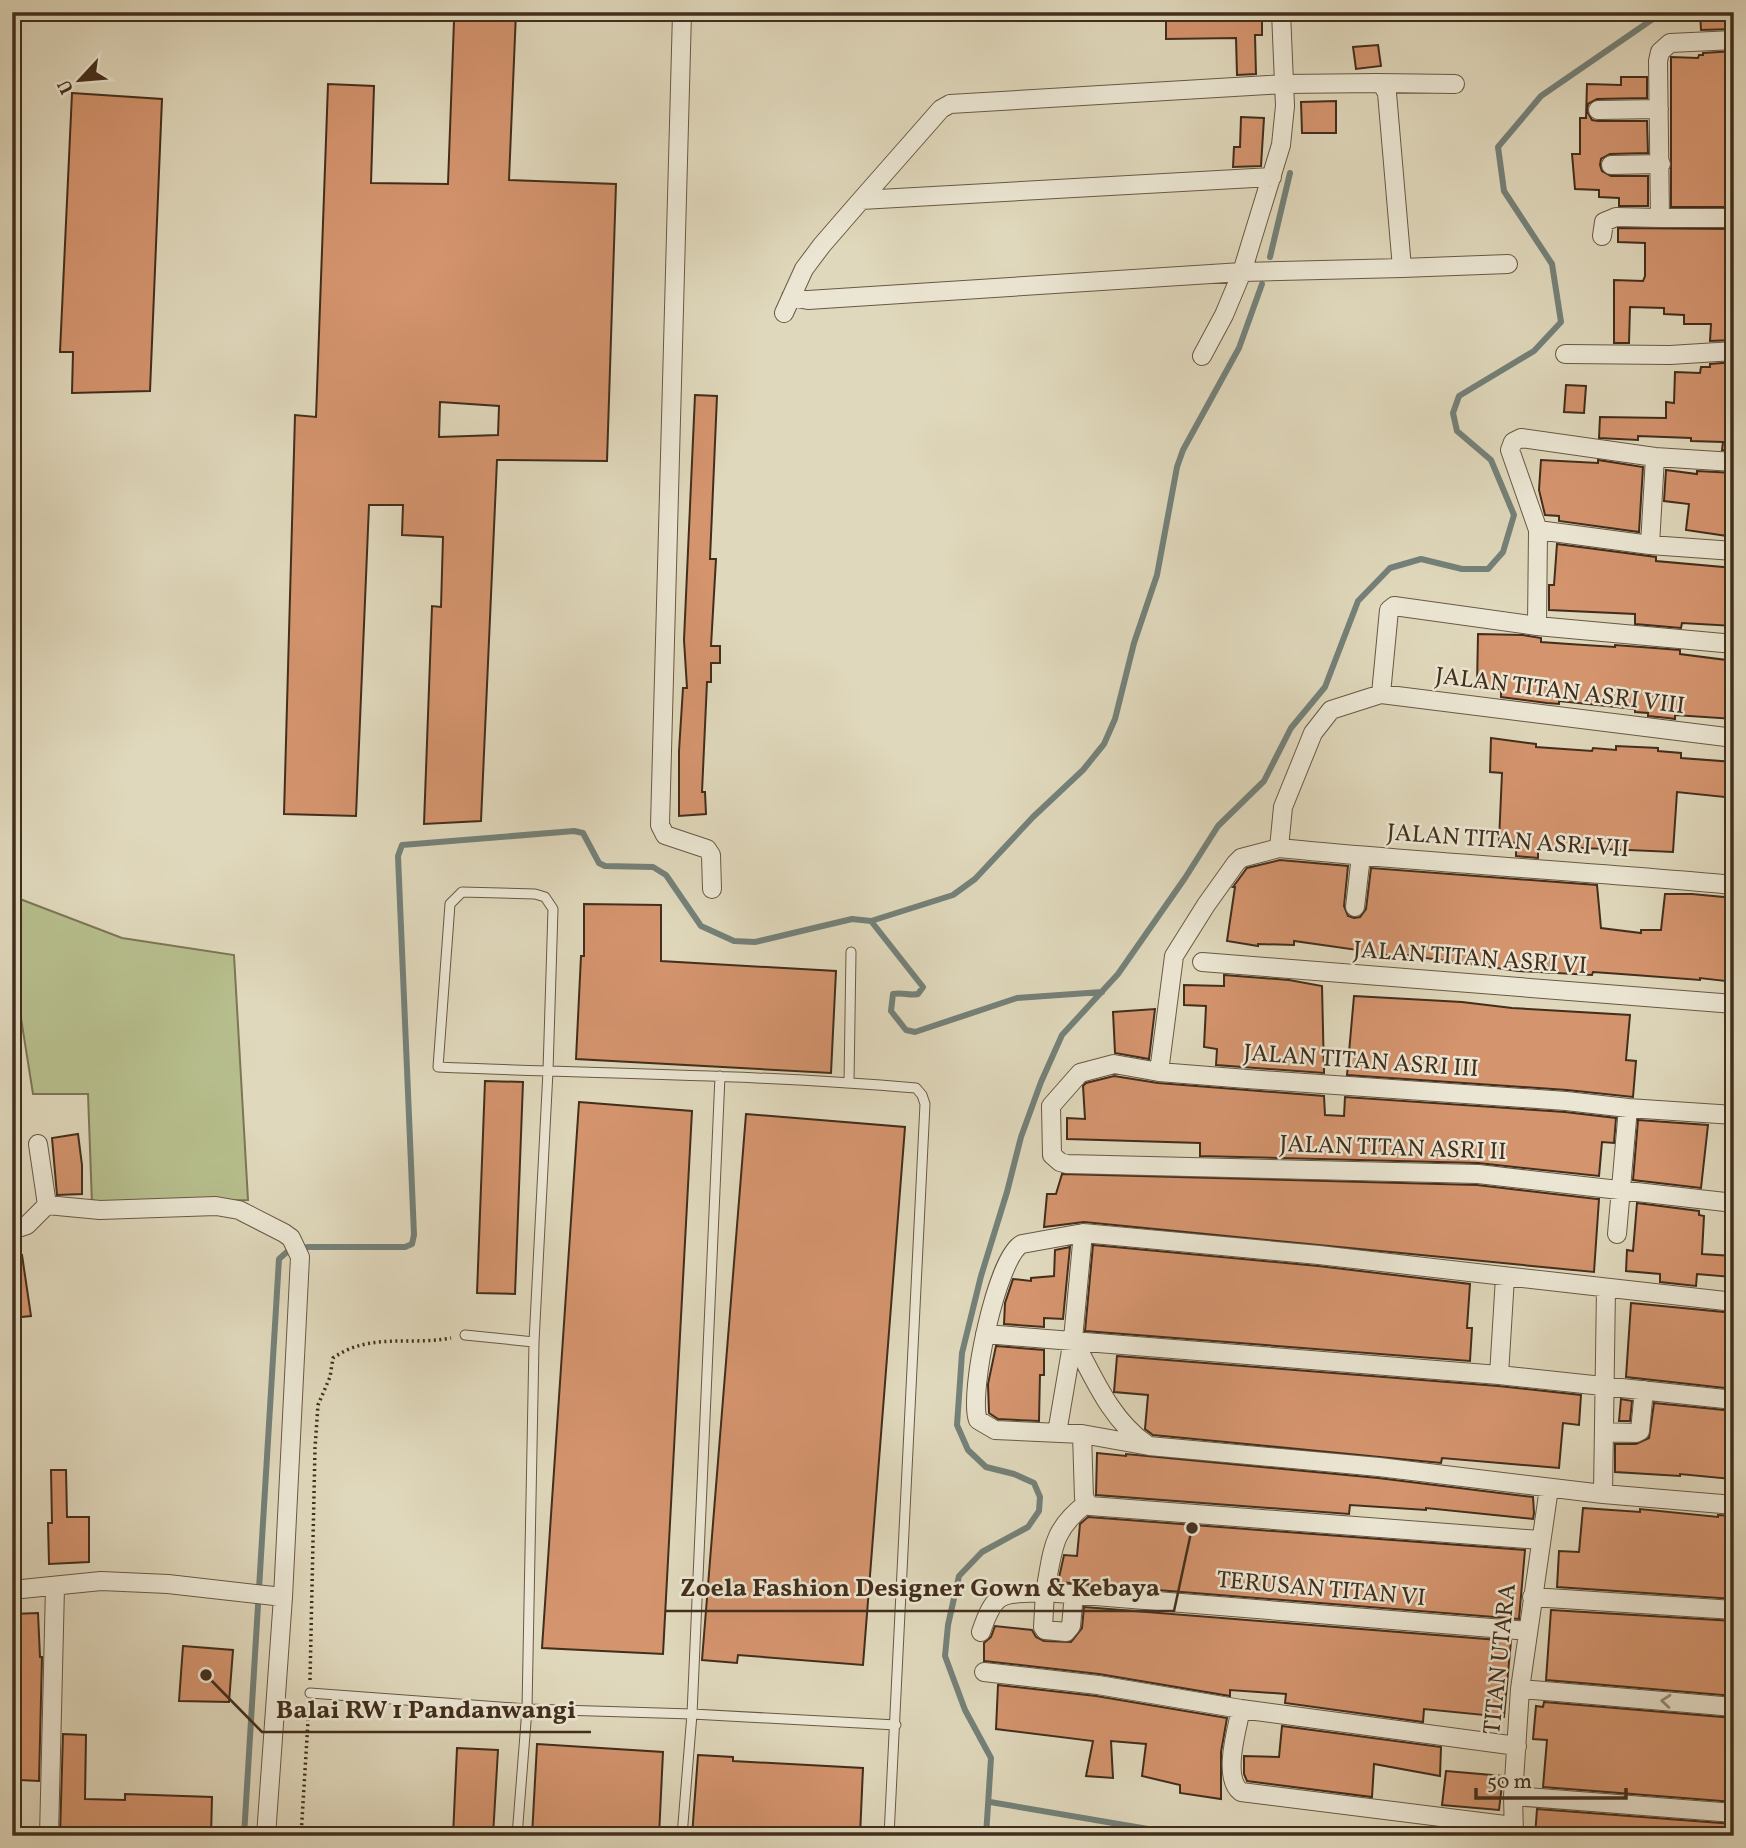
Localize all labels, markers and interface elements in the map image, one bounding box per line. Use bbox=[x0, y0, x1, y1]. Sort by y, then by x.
north arrow bbox=[46, 46, 116, 116]
text: U bbox=[52, 75, 81, 98]
street label: JALAN TITAN ASRI VIII bbox=[1433, 660, 1687, 724]
street label: JALAN TITAN ASRI VII bbox=[1386, 817, 1630, 867]
street label: JALAN TITAN ASRI VI bbox=[1352, 934, 1588, 984]
street label: JALAN TITAN ASRI III bbox=[1242, 1037, 1480, 1087]
street label: JALAN TITAN ASRI II bbox=[1279, 1128, 1507, 1170]
callout: Zoela Fashion Designer Gown & Kebaya bbox=[666, 1564, 1174, 1611]
street label: TERUSAN TITAN VI bbox=[1215, 1564, 1427, 1616]
text: Zoela Fashion Designer Gown & Kebaya bbox=[680, 1571, 1160, 1607]
street label: TITAN UTARA bbox=[1476, 1582, 1526, 1736]
callout: Balai RW 1 Pandanwangi bbox=[262, 1685, 591, 1732]
text: Balai RW 1 Pandanwangi bbox=[276, 1693, 576, 1729]
one-way arrow bbox=[1660, 1694, 1671, 1709]
scale bar bbox=[1476, 1757, 1627, 1801]
text: 50 m bbox=[1487, 1768, 1532, 1797]

